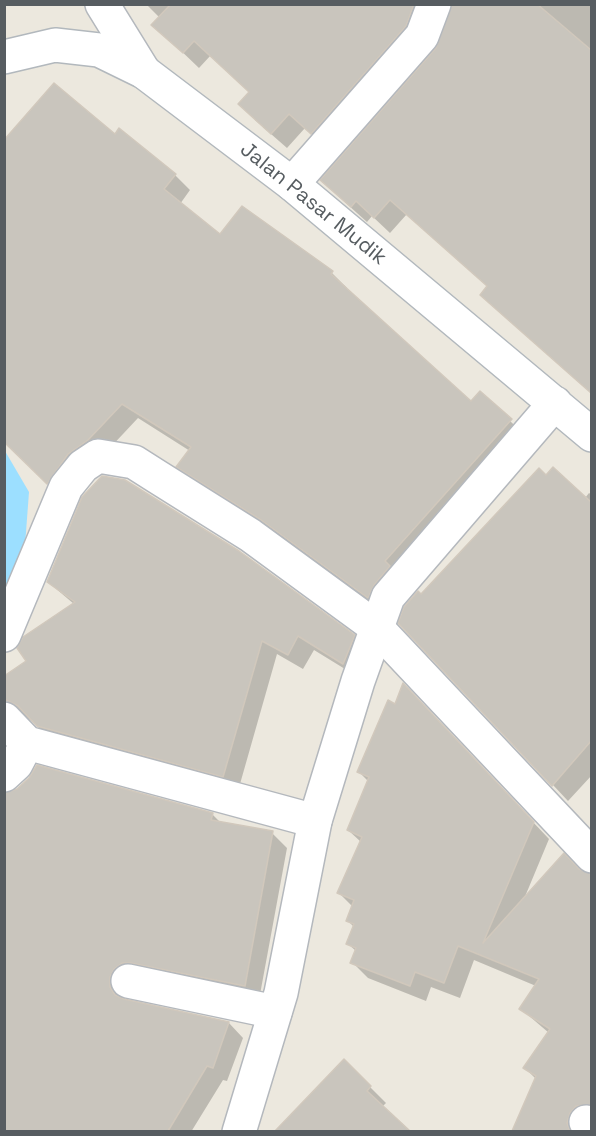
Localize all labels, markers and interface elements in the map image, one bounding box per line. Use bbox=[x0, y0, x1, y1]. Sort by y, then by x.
street label: Jalan Pasar Mudik bbox=[235, 137, 391, 271]

